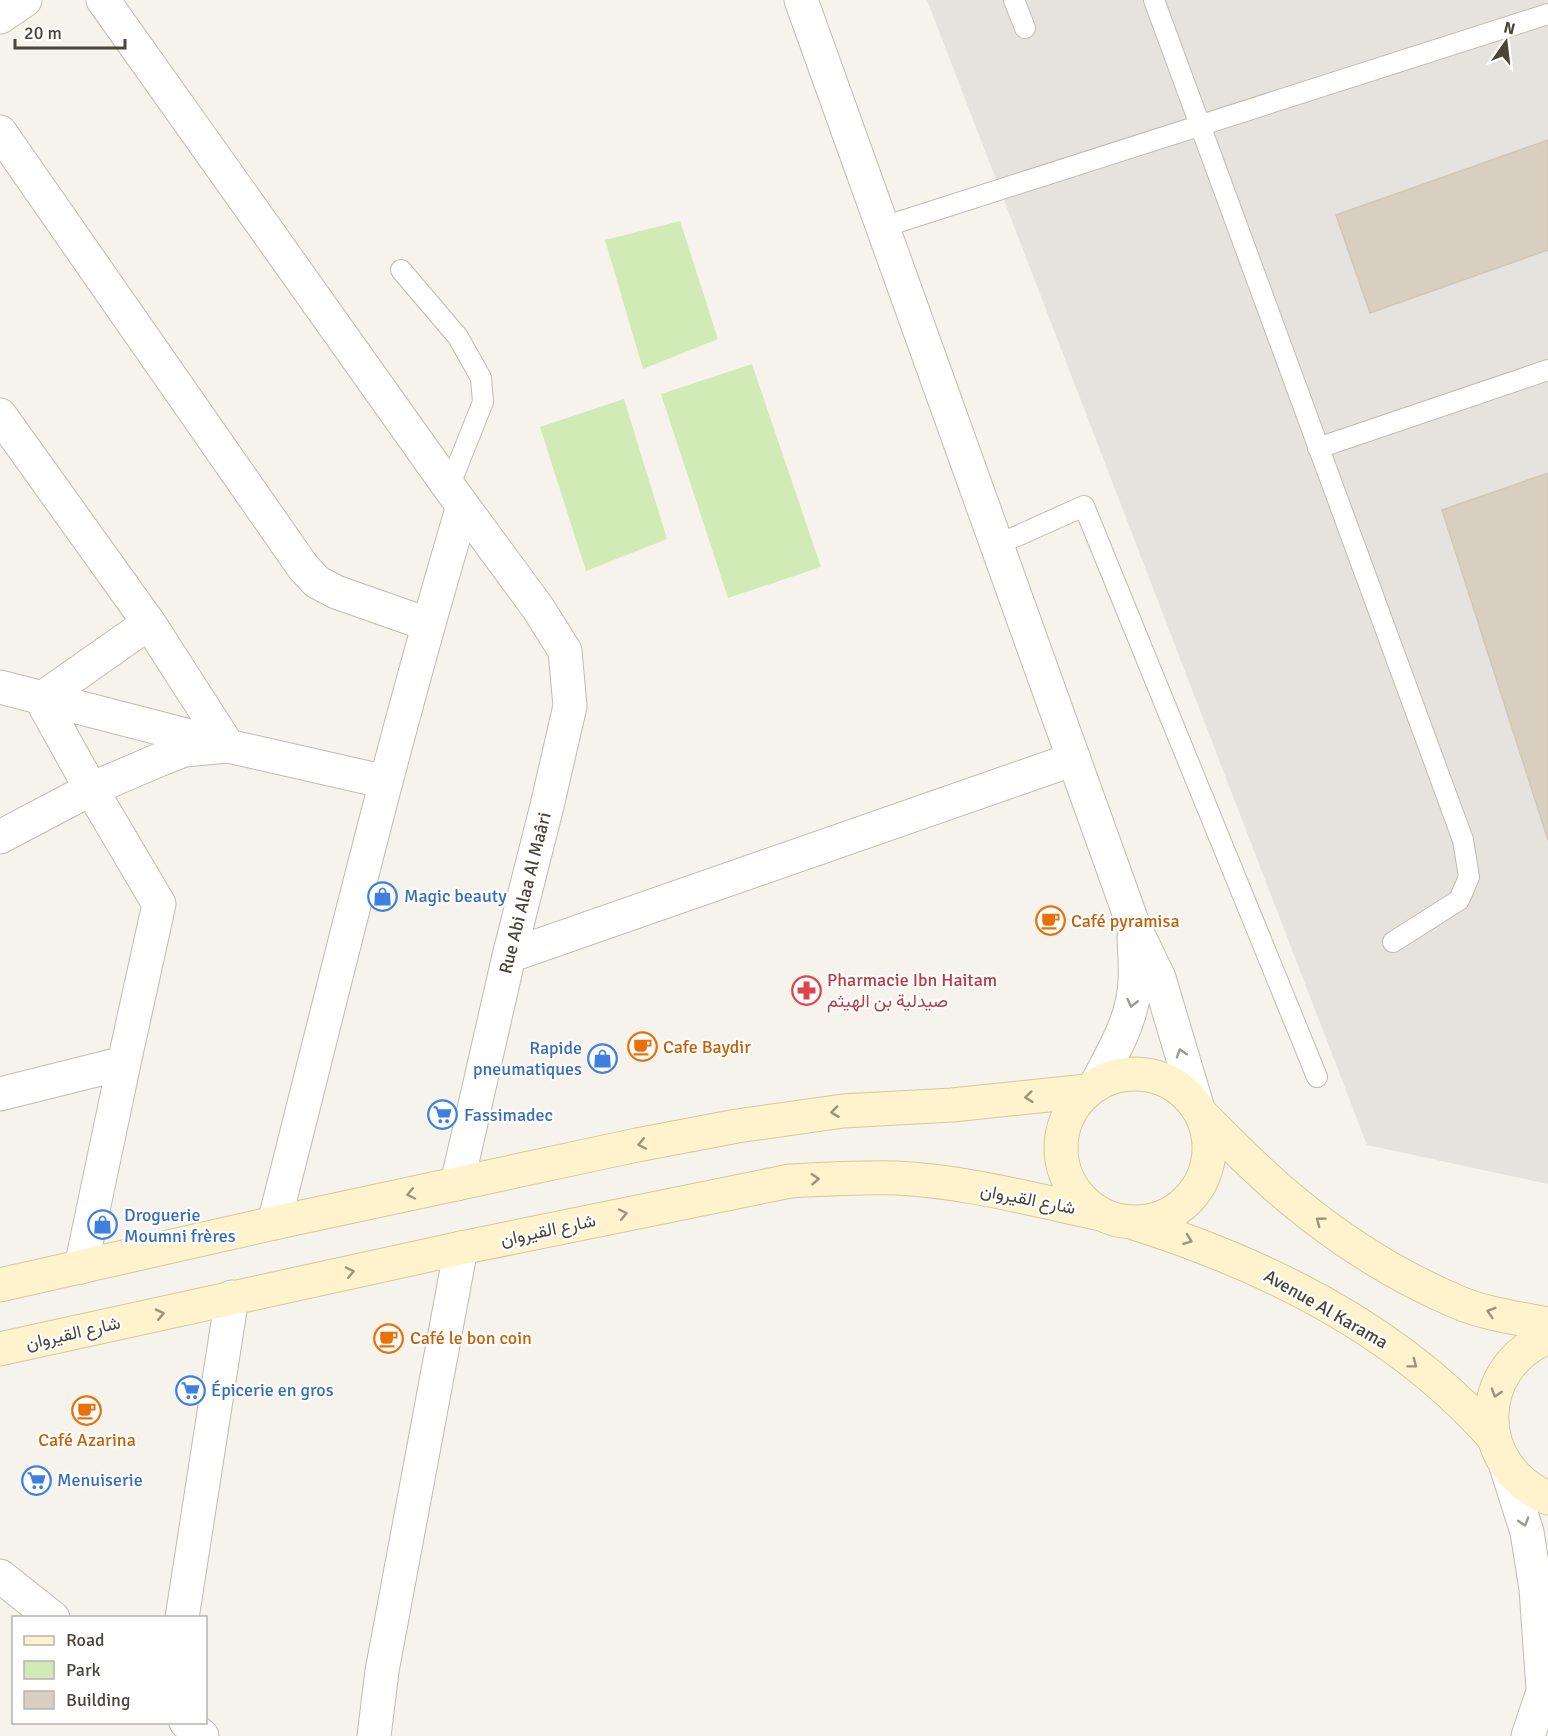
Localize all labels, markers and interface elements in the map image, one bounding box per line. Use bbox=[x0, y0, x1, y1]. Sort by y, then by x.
scale bar bbox=[15, 12, 124, 50]
north arrow bbox=[1476, 12, 1536, 72]
text: N bbox=[1502, 17, 1517, 39]
text: 20 m bbox=[24, 22, 62, 44]
street label: Rue Abi Alaa Al Maâri bbox=[494, 810, 556, 976]
shop icon: Magic beauty bbox=[367, 880, 399, 912]
place label: Magic beauty bbox=[404, 885, 507, 907]
cafe icon: Café pyramisa bbox=[1034, 905, 1066, 937]
place label: Café pyramisa bbox=[1071, 910, 1180, 932]
place label: Pharmacie Ibn Haitam صيدلية بن الهيثم bbox=[827, 969, 997, 1013]
pharmacy icon: Pharmacie Ibn Haitam صيدلية بن الهيثم bbox=[790, 974, 822, 1006]
one-way arrow bbox=[1126, 998, 1139, 1008]
cafe icon: Cafe Baydir bbox=[626, 1031, 658, 1063]
place label: Cafe Baydir bbox=[663, 1036, 751, 1058]
place label: Rapide pneumatiques bbox=[473, 1037, 582, 1080]
shop icon: Rapide pneumatiques bbox=[587, 1042, 619, 1074]
one-way arrow bbox=[1176, 1048, 1188, 1059]
one-way arrow bbox=[1024, 1090, 1034, 1103]
supermarket icon: Fassimadec bbox=[427, 1099, 459, 1131]
place label: Fassimadec bbox=[464, 1104, 553, 1126]
one-way arrow bbox=[830, 1105, 839, 1118]
one-way arrow bbox=[638, 1137, 648, 1150]
one-way arrow bbox=[810, 1173, 819, 1186]
street label: شارع القيروان bbox=[978, 1179, 1078, 1220]
one-way arrow bbox=[406, 1186, 416, 1199]
place label: Droguerie Moumni frères bbox=[124, 1204, 236, 1247]
one-way arrow bbox=[618, 1208, 628, 1221]
shop icon: Droguerie Moumni frères bbox=[87, 1209, 119, 1241]
street label: شارع القيروان bbox=[498, 1209, 598, 1252]
one-way arrow bbox=[1315, 1217, 1326, 1228]
one-way arrow bbox=[1182, 1233, 1193, 1246]
street label: Avenue Al Karama bbox=[1260, 1265, 1392, 1353]
one-way arrow bbox=[345, 1266, 355, 1279]
one-way arrow bbox=[1486, 1307, 1497, 1319]
one-way arrow bbox=[154, 1308, 164, 1321]
street label: شارع القيروان bbox=[23, 1311, 123, 1356]
cafe icon: Café le bon coin bbox=[373, 1322, 405, 1354]
place label: Café le bon coin bbox=[410, 1327, 532, 1349]
one-way arrow bbox=[1407, 1357, 1418, 1368]
supermarket icon: Épicerie en gros bbox=[174, 1374, 206, 1406]
place label: Épicerie en gros bbox=[211, 1379, 334, 1401]
one-way arrow bbox=[1491, 1387, 1503, 1398]
cafe icon: Café Azarina bbox=[71, 1395, 103, 1427]
place label: Café Azarina bbox=[38, 1429, 136, 1451]
supermarket icon: Menuiserie bbox=[20, 1464, 52, 1496]
place label: Menuiserie bbox=[57, 1469, 143, 1491]
one-way arrow bbox=[1516, 1516, 1529, 1527]
legend bbox=[12, 1616, 207, 1724]
text: Road bbox=[66, 1629, 105, 1651]
text: Park bbox=[66, 1659, 101, 1681]
text: Building bbox=[66, 1689, 130, 1711]

